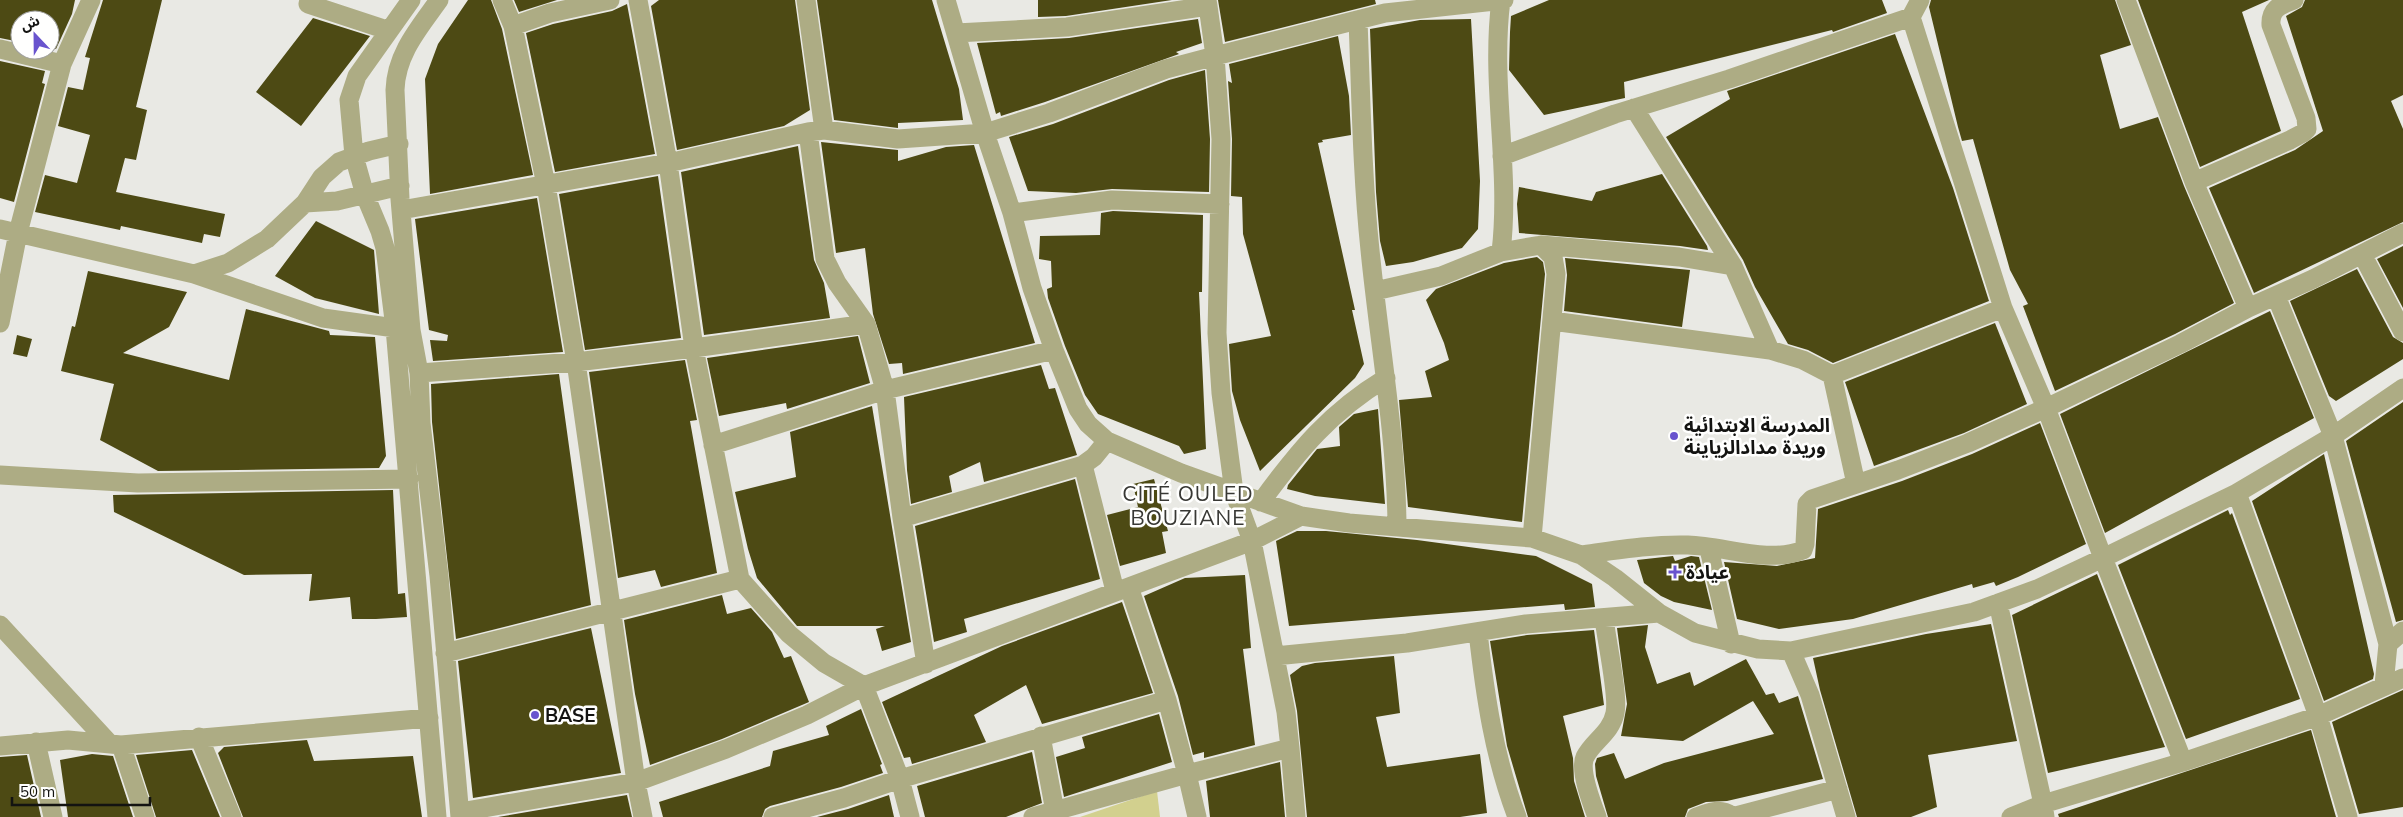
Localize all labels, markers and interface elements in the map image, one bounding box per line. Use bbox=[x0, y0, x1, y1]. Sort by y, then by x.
north arrow bbox=[10, 10, 60, 60]
text: ش bbox=[18, 11, 42, 35]
place label: المدرسة الابتدائية وريدة مدادالزياينة bbox=[1684, 413, 1830, 459]
marker: المدرسة الابتدائية وريدة مدادالزياينة bbox=[1668, 430, 1680, 442]
district label: CITÉ OULED BOUZIANE bbox=[1122, 480, 1254, 530]
place label: عيادة bbox=[1686, 560, 1729, 584]
marker: عيادة bbox=[1668, 565, 1682, 579]
place label: BASE bbox=[545, 703, 596, 727]
marker: BASE bbox=[529, 709, 541, 721]
scale bar bbox=[12, 774, 150, 806]
text: 50 m bbox=[20, 782, 55, 801]

